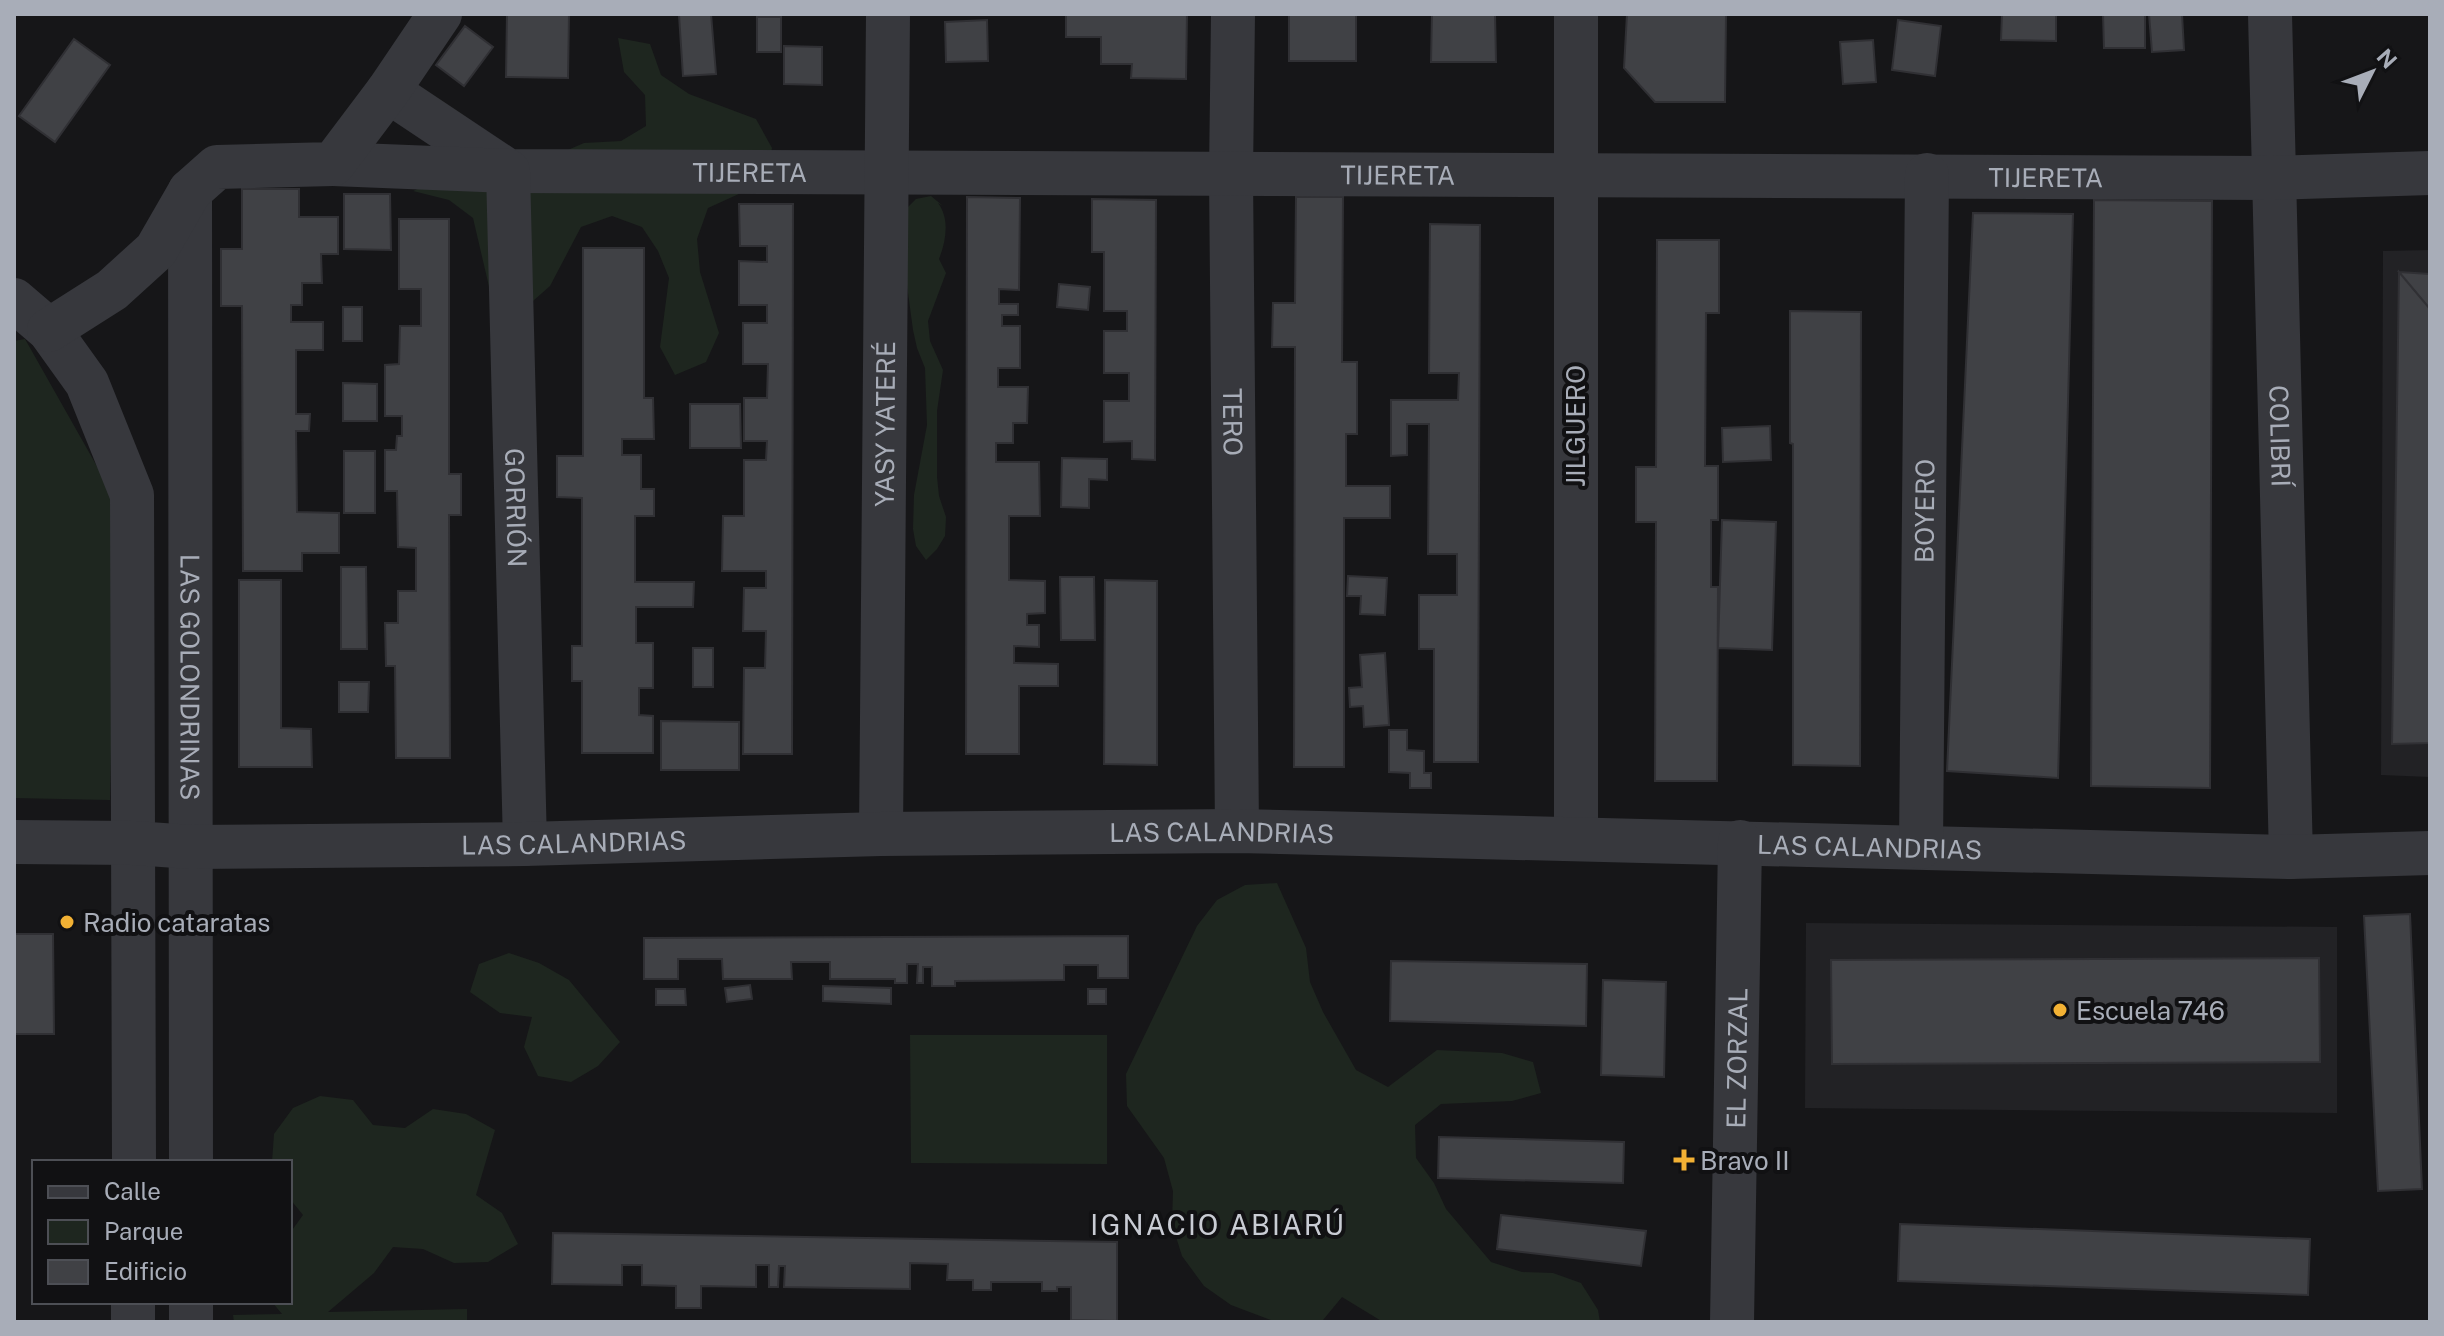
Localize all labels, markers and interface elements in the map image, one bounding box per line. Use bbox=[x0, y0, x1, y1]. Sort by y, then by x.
north arrow bbox=[2332, 32, 2412, 112]
text: N bbox=[2371, 44, 2402, 74]
street label: TIJERETA bbox=[692, 156, 807, 188]
street label: TIJERETA bbox=[1340, 159, 1455, 190]
street label: TIJERETA bbox=[1988, 161, 2103, 193]
street label: YASY YATERÉ bbox=[868, 341, 901, 507]
street label: JILGUERO bbox=[1560, 365, 1591, 487]
street label: COLIBRÍ bbox=[2264, 385, 2297, 489]
street label: TERO bbox=[1217, 388, 1249, 456]
street label: GORRIÓN bbox=[500, 448, 534, 568]
street label: BOYERO bbox=[1908, 459, 1940, 563]
street label: LAS GOLONDRINAS bbox=[175, 554, 206, 800]
street label: LAS CALANDRIAS bbox=[1109, 815, 1335, 849]
street label: LAS CALANDRIAS bbox=[461, 824, 687, 860]
street label: LAS CALANDRIAS bbox=[1757, 828, 1982, 865]
place label: Radio cataratas bbox=[83, 907, 270, 938]
marker: Radio cataratas bbox=[58, 913, 76, 931]
street label: EL ZORZAL bbox=[1720, 987, 1753, 1129]
place label: Escuela 746 bbox=[2076, 995, 2225, 1026]
marker: Escuela 746 bbox=[2051, 1001, 2069, 1019]
place label: Bravo II bbox=[1700, 1145, 1790, 1176]
marker: Bravo II bbox=[1675, 1151, 1693, 1169]
legend bbox=[32, 1160, 292, 1304]
text: Calle bbox=[104, 1177, 161, 1205]
district label: IGNACIO ABIARÚ bbox=[1090, 1208, 1346, 1241]
text: Parque bbox=[104, 1217, 183, 1245]
text: Edificio bbox=[104, 1257, 187, 1285]

